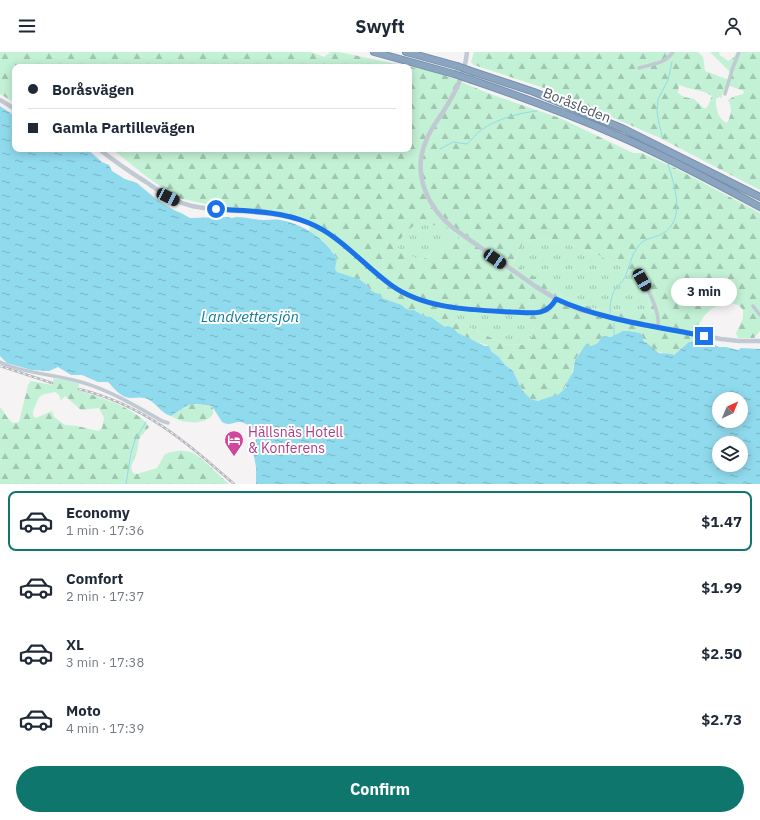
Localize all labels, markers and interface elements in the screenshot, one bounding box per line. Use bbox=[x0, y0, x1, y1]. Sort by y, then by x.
icon: menu bbox=[16, 15, 38, 37]
text: Swyft bbox=[355, 15, 405, 38]
icon: person bbox=[722, 15, 744, 37]
text: Boråsvägen bbox=[52, 80, 134, 99]
street label: Boråsleden bbox=[540, 83, 614, 127]
text: Gamla Partillevägen bbox=[52, 118, 195, 137]
car bbox=[155, 186, 181, 208]
route start bbox=[207, 200, 225, 218]
car bbox=[482, 247, 508, 271]
car bbox=[631, 267, 653, 293]
callout: 3 min bbox=[671, 278, 737, 306]
text: 3 min bbox=[687, 283, 721, 300]
water label: Landvettersjön bbox=[201, 307, 299, 326]
route end bbox=[695, 327, 713, 345]
north arrow bbox=[712, 392, 748, 428]
map controls bbox=[712, 392, 748, 472]
place label: Hällsnäs Hotell & Konferens bbox=[248, 423, 343, 457]
hotel icon: Hällsnäs Hotell & Konferens bbox=[223, 429, 245, 457]
button: layers bbox=[712, 436, 748, 472]
icon: car bbox=[18, 503, 54, 539]
text: Economy bbox=[66, 503, 130, 522]
text: $1.47 bbox=[701, 512, 742, 531]
text: 1 min · 17:36 bbox=[66, 522, 144, 539]
icon: car bbox=[18, 569, 54, 605]
text: Comfort bbox=[66, 569, 123, 588]
text: $1.99 bbox=[701, 578, 742, 597]
text: 2 min · 17:37 bbox=[66, 588, 144, 605]
icon: car bbox=[18, 635, 54, 671]
text: XL bbox=[66, 635, 84, 654]
text: $2.50 bbox=[701, 644, 742, 663]
text: 3 min · 17:38 bbox=[66, 654, 144, 671]
icon: car bbox=[18, 701, 54, 737]
text: Moto bbox=[66, 701, 101, 720]
text: $2.73 bbox=[701, 710, 742, 729]
text: 4 min · 17:39 bbox=[66, 720, 144, 737]
button: Confirm bbox=[16, 766, 744, 812]

